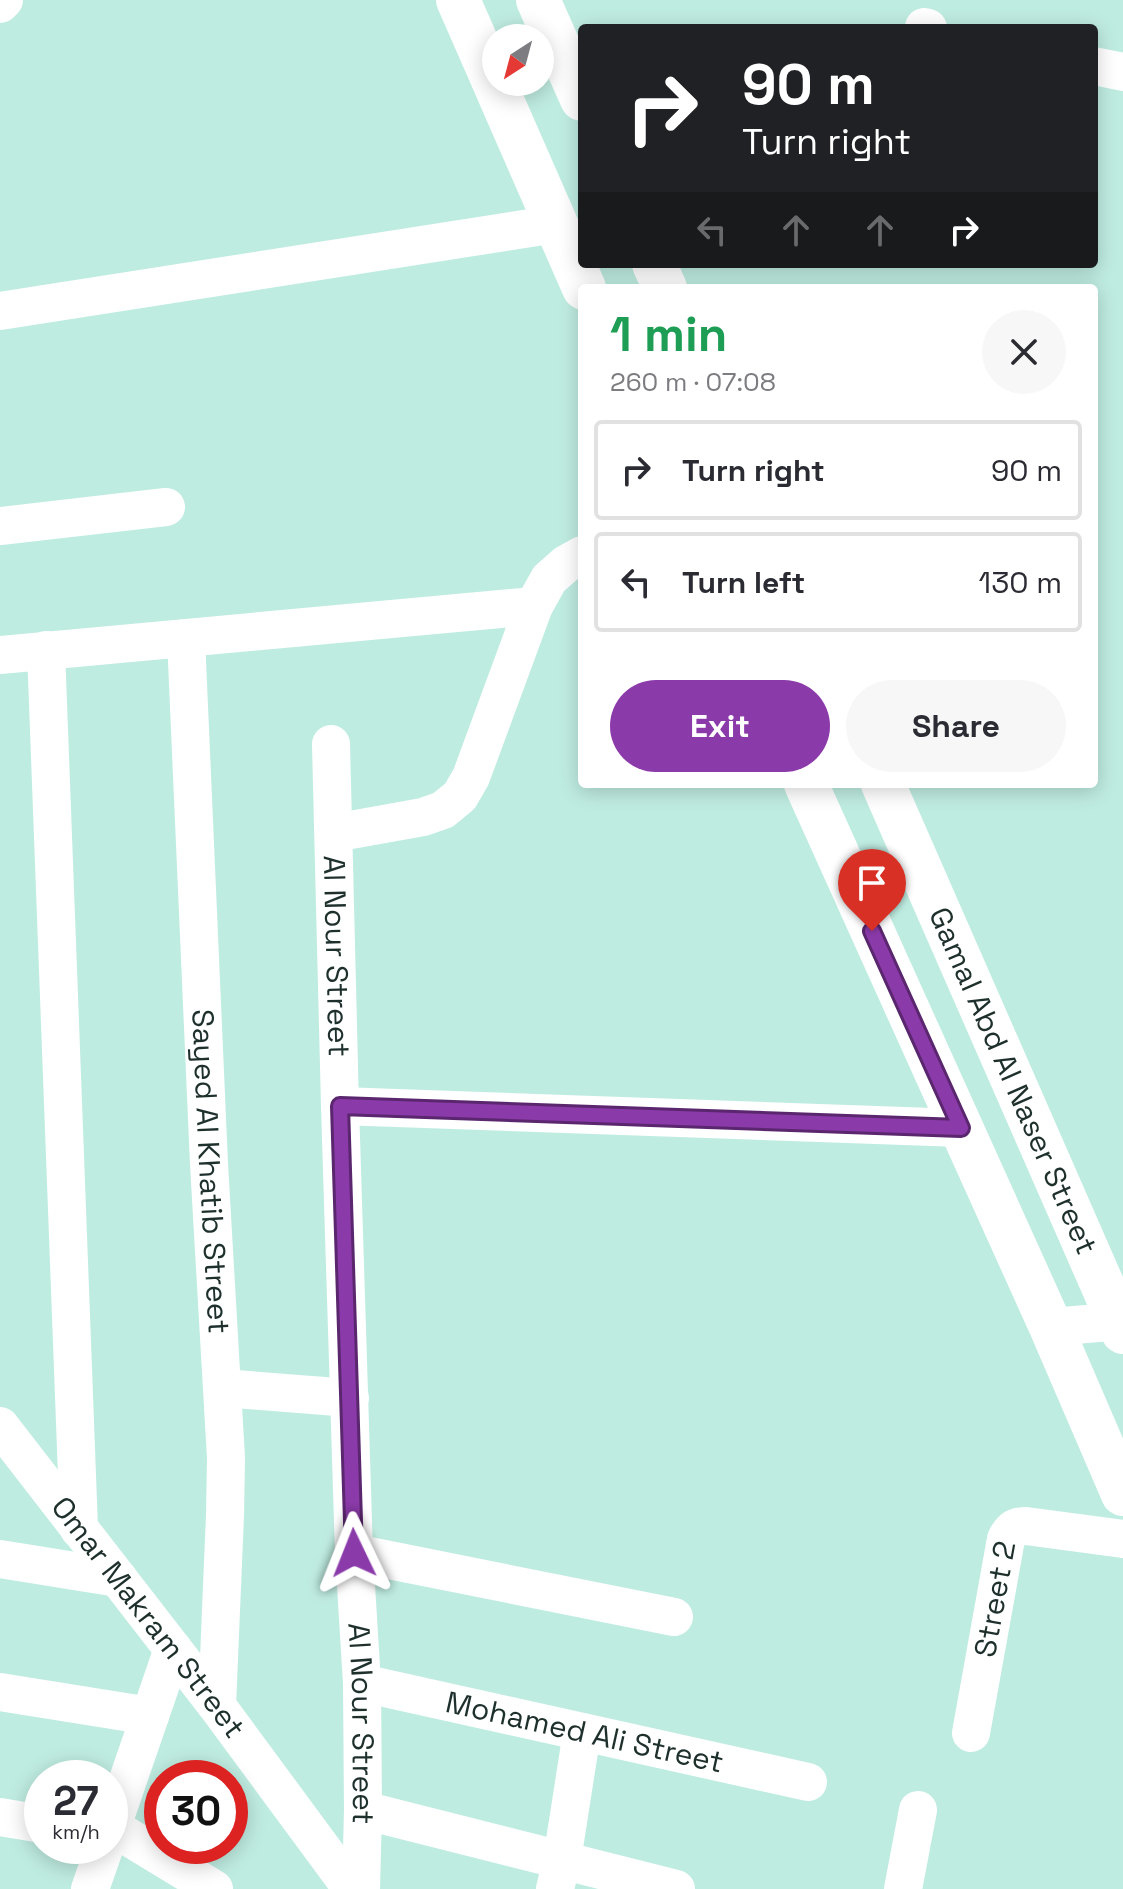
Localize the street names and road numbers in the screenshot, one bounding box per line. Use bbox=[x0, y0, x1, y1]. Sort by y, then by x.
street label: Al Nour Street bbox=[315, 855, 359, 1057]
street label: Gamal Abd Al Naser Street bbox=[920, 901, 1107, 1260]
street label: Sayed Al Khatib Street bbox=[183, 1008, 239, 1335]
street label: Omar Makram Street bbox=[43, 1489, 254, 1746]
street label: Street 2 bbox=[965, 1538, 1024, 1660]
street label: Al Nour Street bbox=[339, 1622, 383, 1825]
street label: Mohamed Ali Street bbox=[442, 1682, 727, 1782]

